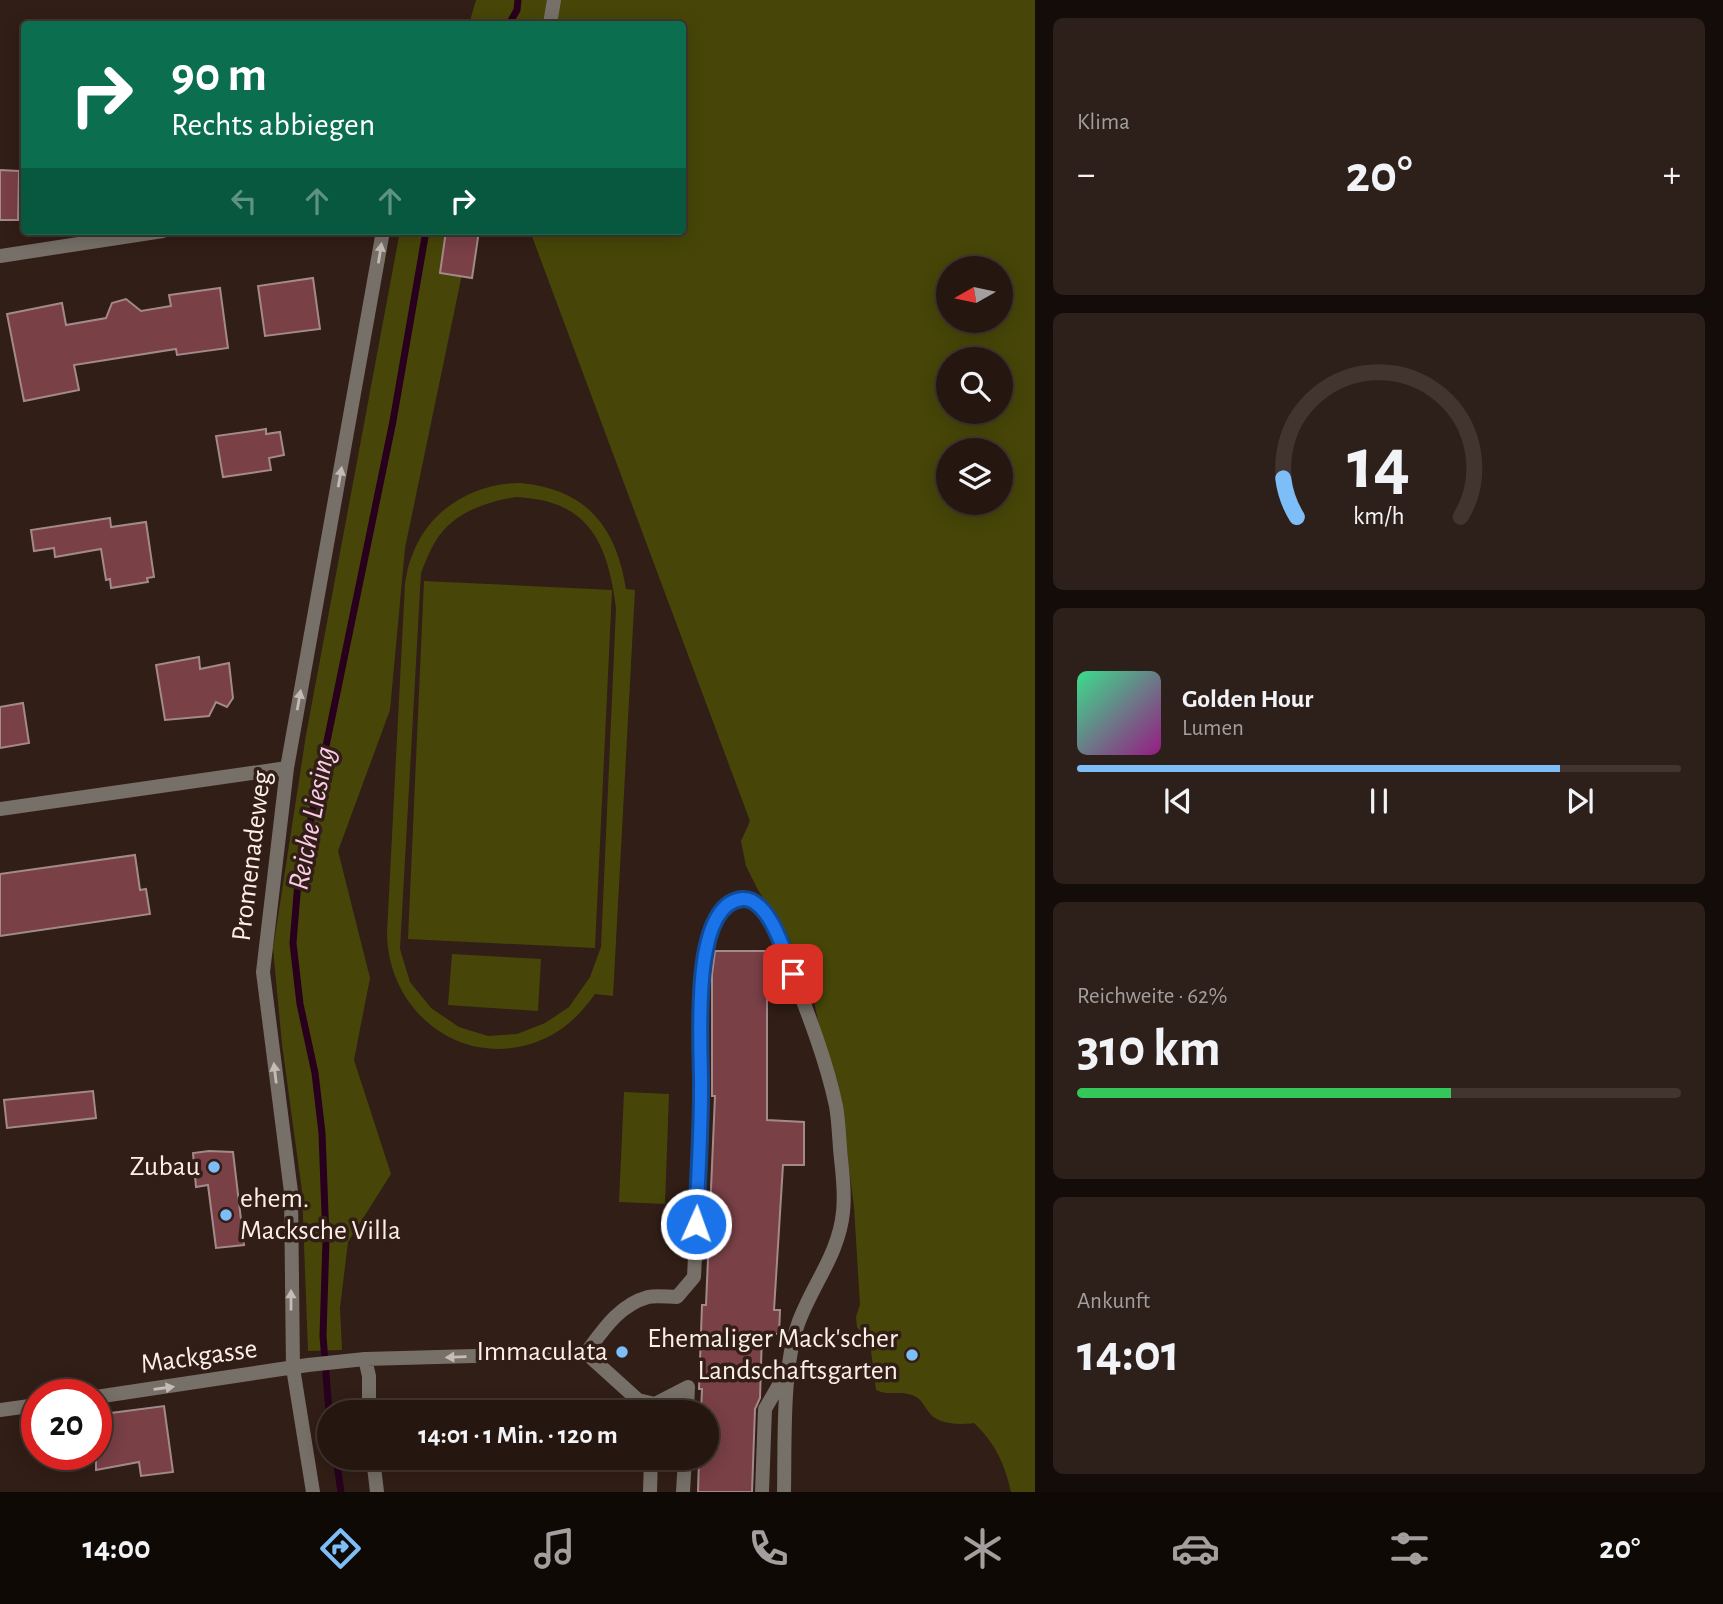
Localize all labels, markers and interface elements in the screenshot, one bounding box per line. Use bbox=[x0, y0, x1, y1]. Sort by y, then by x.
icon: right bbox=[56, 49, 147, 140]
text: 90 m bbox=[171, 51, 267, 100]
text: Rechts abbiegen bbox=[171, 109, 375, 141]
text: Klima bbox=[1077, 111, 1130, 134]
text: 20° bbox=[1346, 149, 1412, 201]
text: − bbox=[1077, 156, 1095, 194]
text: + bbox=[1663, 156, 1681, 194]
icon: left bbox=[225, 182, 263, 220]
icon: ahead bbox=[298, 182, 336, 220]
icon: ahead bbox=[371, 182, 409, 220]
icon: right bbox=[444, 182, 482, 220]
one-way arrow bbox=[375, 242, 386, 264]
north arrow bbox=[936, 256, 1013, 332]
map controls bbox=[936, 256, 1013, 515]
button: search bbox=[936, 347, 1013, 424]
text: 14 bbox=[1348, 430, 1410, 503]
button: layers bbox=[936, 438, 1013, 515]
one-way arrow bbox=[334, 466, 345, 488]
text: km/h bbox=[1353, 504, 1405, 529]
text: Golden Hour bbox=[1182, 686, 1313, 712]
one-way arrow bbox=[294, 689, 305, 711]
text: Lumen bbox=[1182, 717, 1244, 740]
water label: Reiche Liesing bbox=[283, 744, 341, 892]
street label: Promenadeweg bbox=[228, 769, 276, 943]
icon: previous bbox=[1159, 782, 1197, 820]
icon: pause bbox=[1360, 782, 1398, 820]
icon: next bbox=[1561, 782, 1599, 820]
pin bbox=[763, 944, 823, 1004]
icon: arrive bbox=[774, 955, 812, 993]
text: Reichweite · 62% bbox=[1077, 985, 1228, 1008]
text: 310 km bbox=[1077, 1023, 1221, 1075]
one-way arrow bbox=[270, 1062, 281, 1084]
place label: Zubau bbox=[130, 1153, 200, 1181]
marker: Zubau bbox=[206, 1159, 222, 1175]
place label: ehem. Macksche Villa bbox=[240, 1185, 401, 1245]
position arrow bbox=[659, 1187, 733, 1261]
marker: ehem. Macksche Villa bbox=[218, 1207, 234, 1223]
one-way arrow bbox=[285, 1289, 297, 1311]
text: Ankunft bbox=[1077, 1290, 1150, 1313]
place label: Ehemaliger Mack'scher Landschaftsgarten bbox=[647, 1325, 898, 1385]
text: 14:01 bbox=[1077, 1328, 1180, 1380]
street label: Mackgasse bbox=[139, 1335, 259, 1379]
place label: Immaculata bbox=[477, 1338, 608, 1366]
marker: Immaculata bbox=[614, 1344, 630, 1360]
marker: Ehemaliger Mack'scher Landschaftsgarten bbox=[904, 1347, 920, 1363]
one-way arrow bbox=[445, 1351, 467, 1362]
speed limit sign: 20 bbox=[21, 1379, 112, 1470]
one-way arrow bbox=[153, 1382, 175, 1393]
text: 14:01 · 1 Min. · 120 m bbox=[418, 1422, 618, 1448]
icon: directions bbox=[316, 1524, 365, 1573]
icon: music bbox=[530, 1524, 579, 1573]
icon: phone bbox=[744, 1524, 793, 1573]
icon: climate bbox=[958, 1524, 1007, 1573]
icon: car bbox=[1171, 1524, 1220, 1573]
icon: filters bbox=[1385, 1524, 1434, 1573]
text: 14:00 bbox=[82, 1532, 151, 1564]
text: 20° bbox=[1599, 1532, 1640, 1564]

